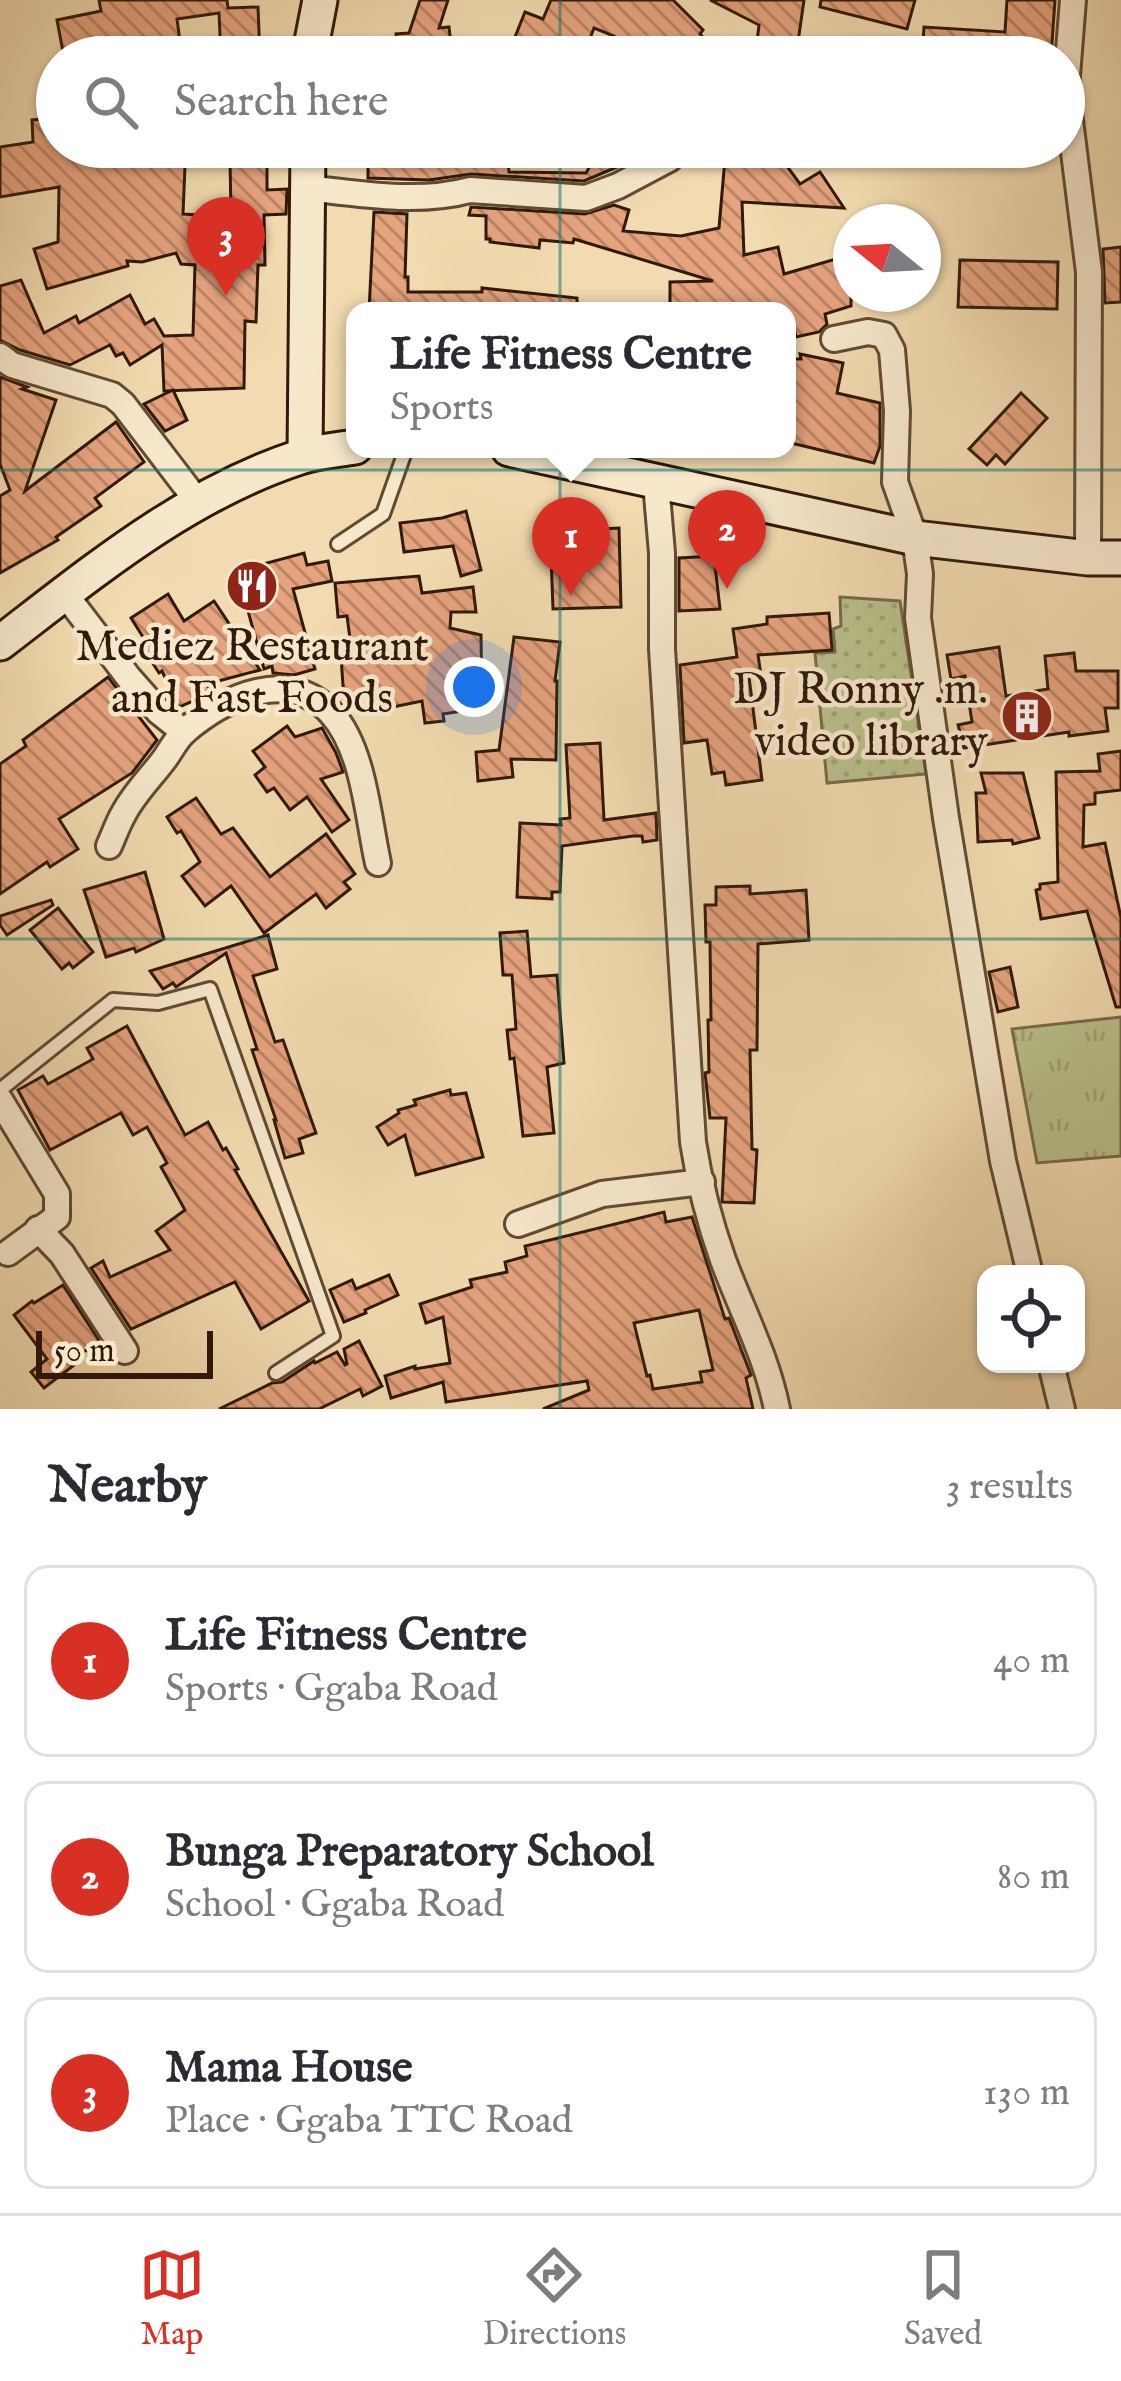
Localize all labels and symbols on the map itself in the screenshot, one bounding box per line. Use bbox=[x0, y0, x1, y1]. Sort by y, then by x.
pin: 3 bbox=[187, 197, 265, 296]
north arrow bbox=[833, 204, 941, 312]
pin: 2 bbox=[688, 490, 766, 589]
pin: 1 bbox=[532, 497, 610, 596]
restaurant icon: Mediez Restaurant and Fast Foods bbox=[224, 558, 280, 614]
place label: Mediez Restaurant and Fast Foods bbox=[75, 619, 429, 728]
your location bbox=[444, 657, 504, 717]
place label: DJ Ronny .m. video library bbox=[733, 662, 989, 771]
building icon: DJ Ronny .m. video library bbox=[999, 688, 1055, 744]
scale bar bbox=[36, 1325, 213, 1378]

